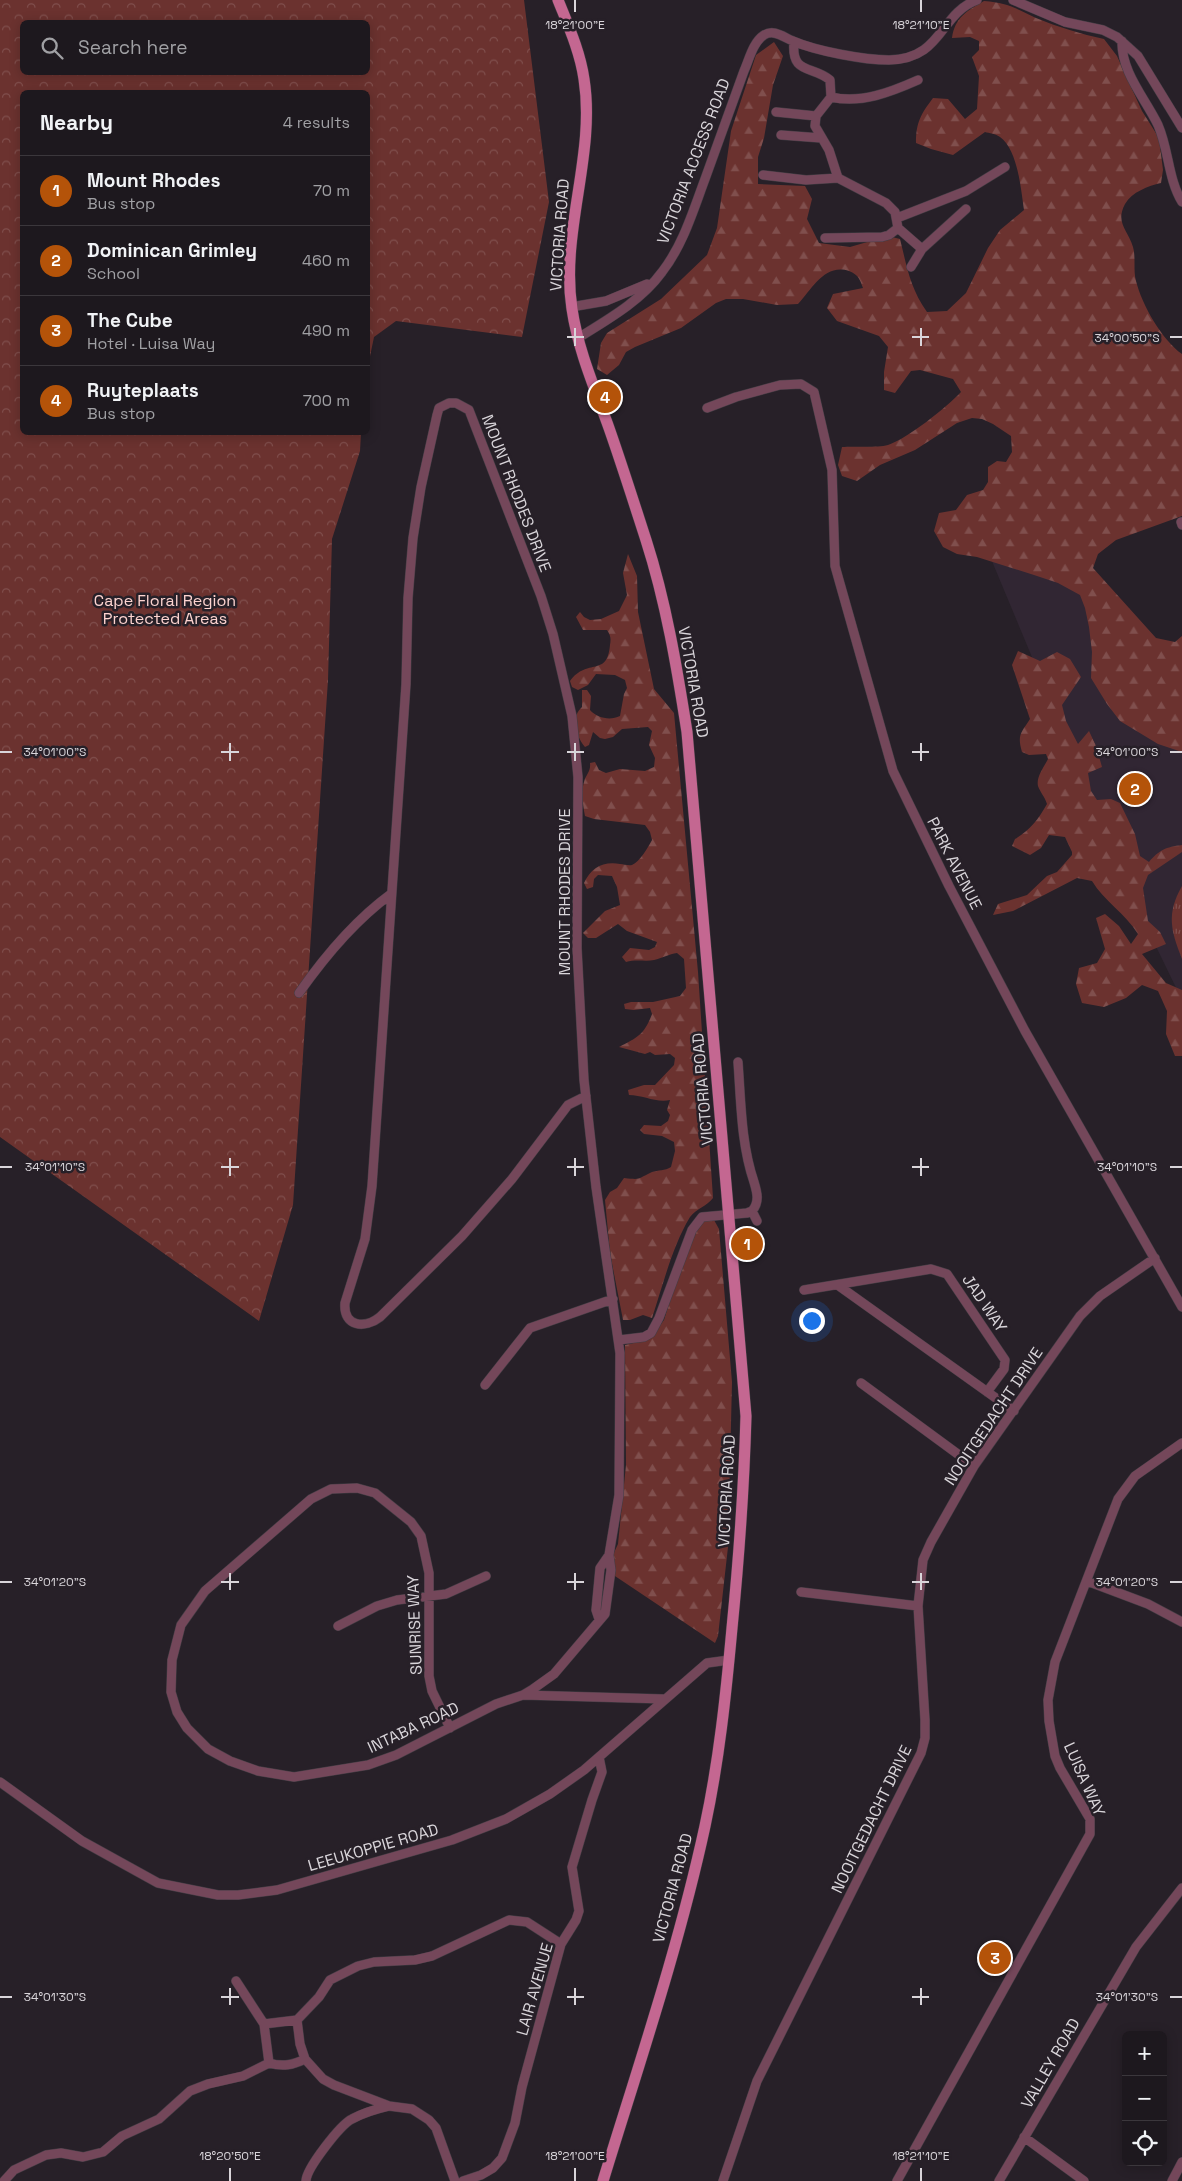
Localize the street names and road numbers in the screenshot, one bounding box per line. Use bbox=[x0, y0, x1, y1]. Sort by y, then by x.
street label: VICTORIA ACCESS ROAD bbox=[652, 75, 735, 247]
street label: VICTORIA ROAD bbox=[545, 178, 574, 292]
street label: MOUNT RHODES DRIVE bbox=[477, 412, 556, 575]
street label: VICTORIA ROAD bbox=[673, 625, 714, 739]
street label: MOUNT RHODES DRIVE bbox=[554, 809, 575, 975]
street label: PARK AVENUE bbox=[922, 813, 987, 913]
street label: VICTORIA ROAD bbox=[687, 1032, 718, 1146]
street label: JAD WAY bbox=[957, 1270, 1012, 1337]
street label: NOOITGEDACHT DRIVE bbox=[939, 1343, 1047, 1489]
street label: VICTORIA ROAD bbox=[713, 1434, 740, 1548]
street label: SUNRISE WAY bbox=[402, 1574, 427, 1675]
street label: INTABA ROAD bbox=[364, 1697, 462, 1758]
street label: LUISA WAY bbox=[1059, 1739, 1110, 1820]
street label: NOOITGEDACHT DRIVE bbox=[826, 1742, 916, 1897]
street label: LEEUKOPPIE ROAD bbox=[305, 1819, 441, 1876]
street label: VICTORIA ROAD bbox=[648, 1831, 697, 1945]
street label: LAIR AVENUE bbox=[511, 1941, 558, 2038]
street label: VALLEY ROAD bbox=[1016, 2014, 1085, 2112]

